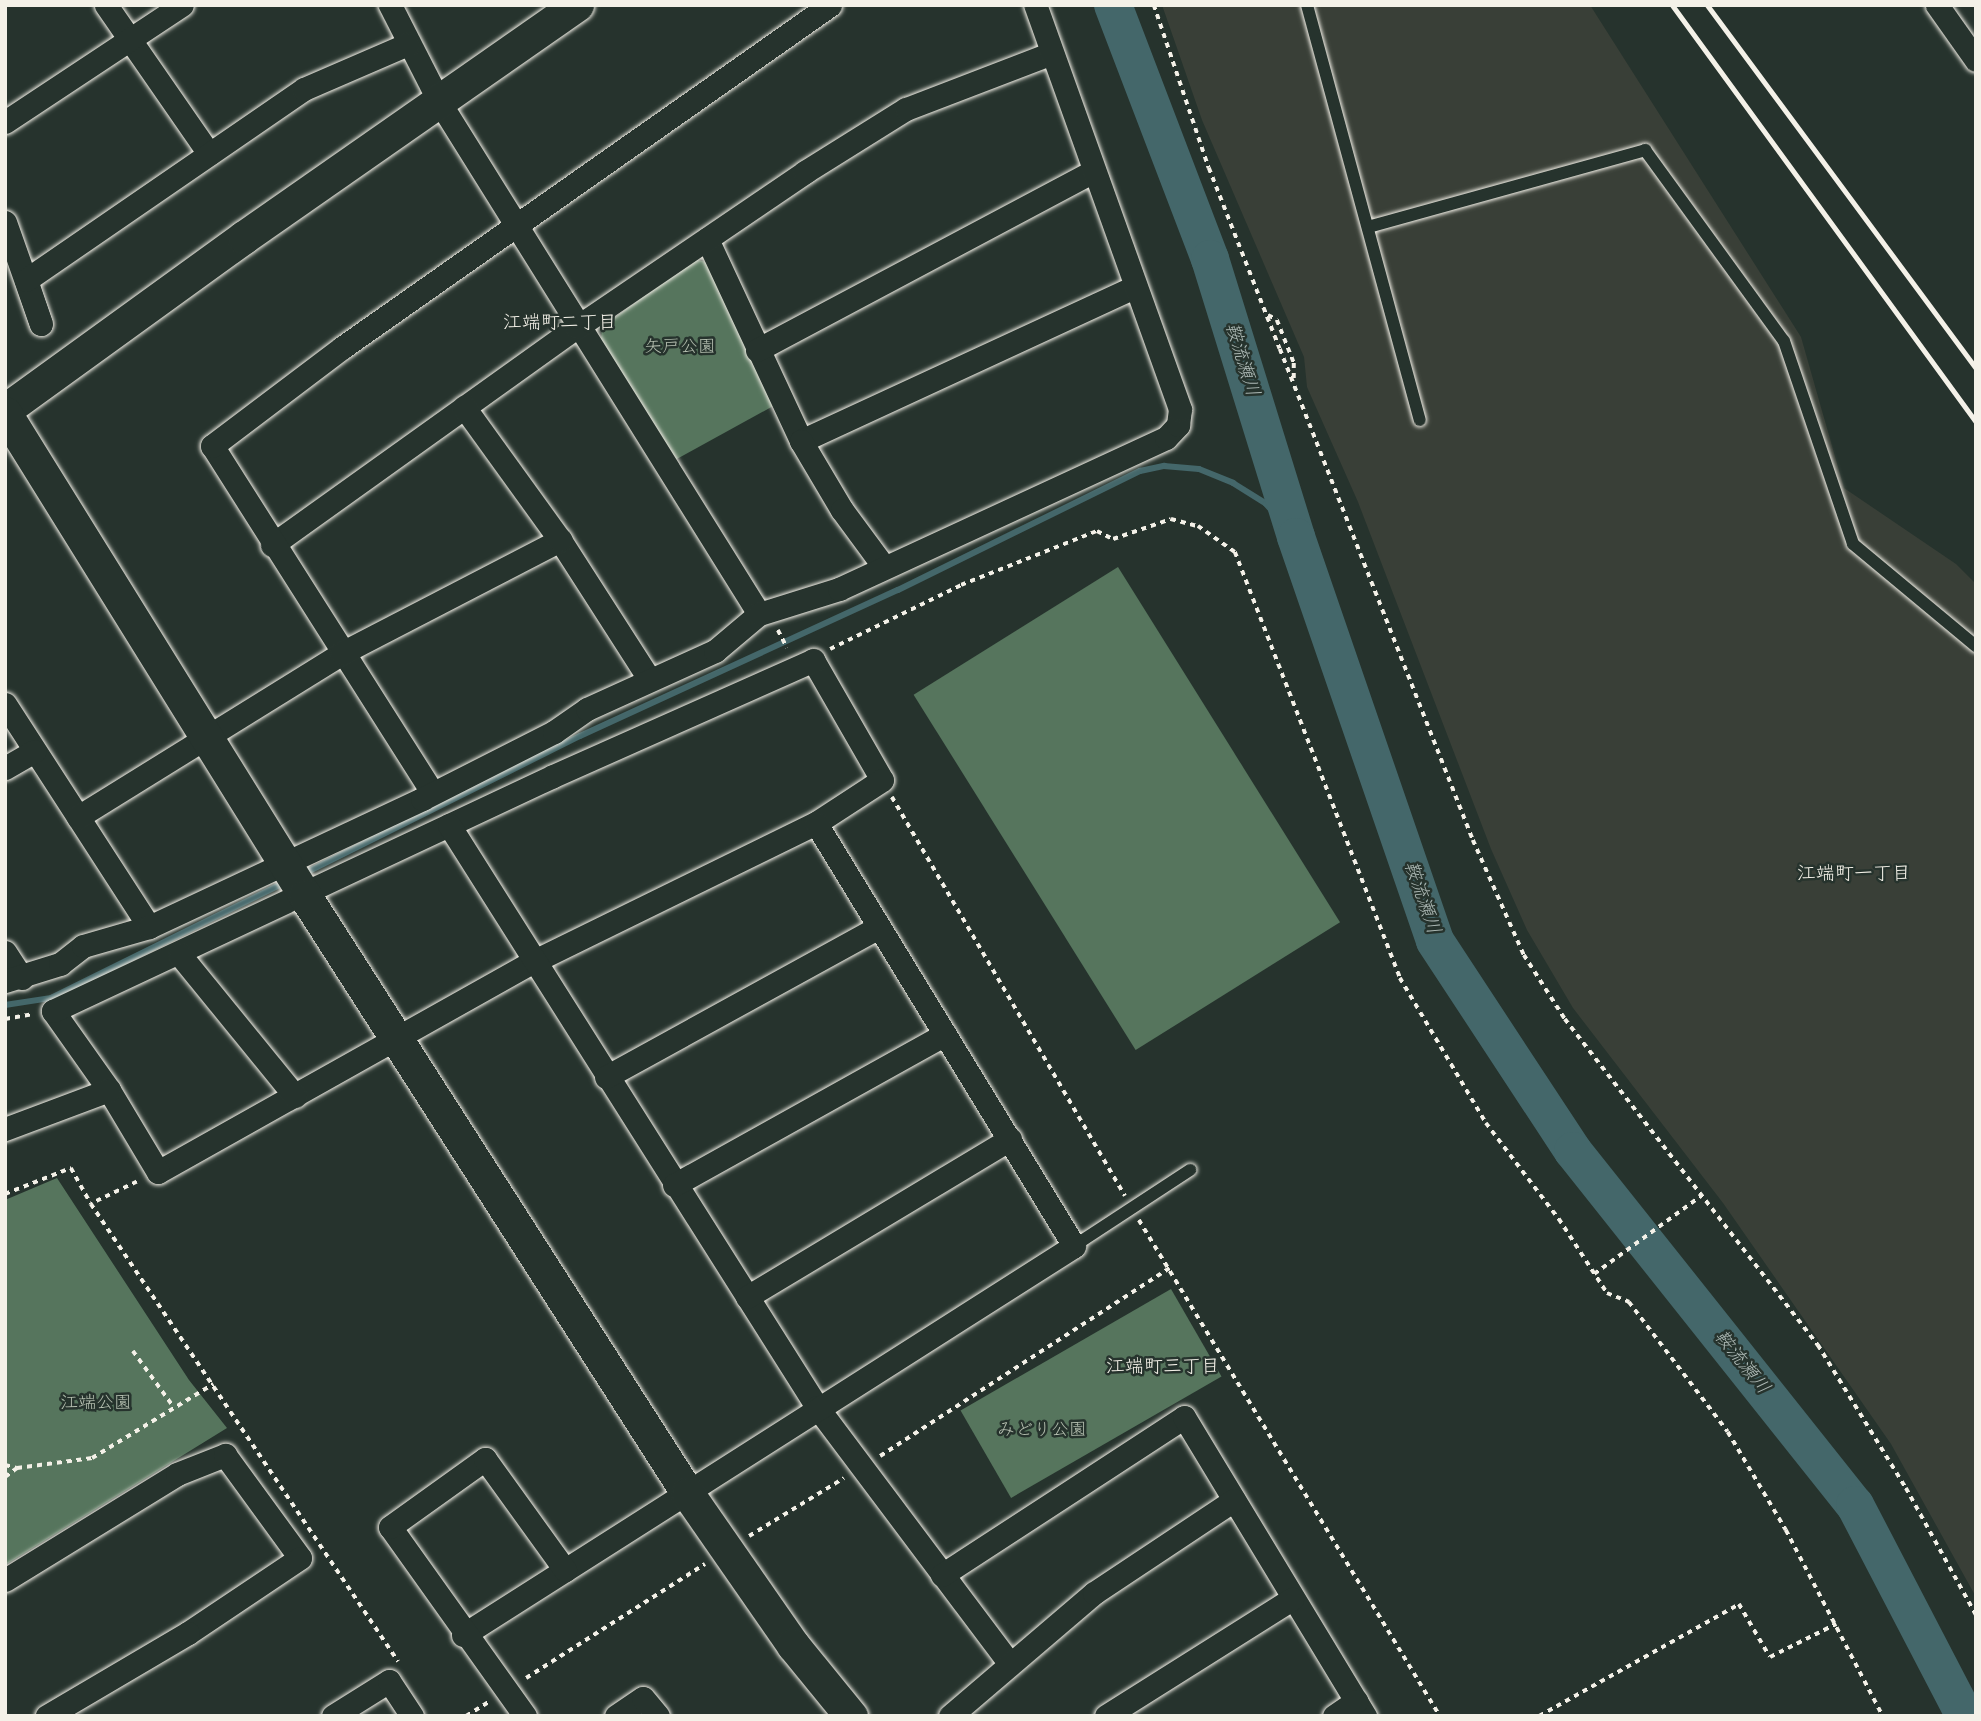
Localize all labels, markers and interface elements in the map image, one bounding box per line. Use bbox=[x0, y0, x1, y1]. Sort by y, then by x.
district label: 江端町二丁目 bbox=[503, 313, 617, 335]
water label: 鞍流瀬川 bbox=[1219, 320, 1263, 400]
park label: 矢戸公園 bbox=[644, 337, 716, 359]
water label: 鞍流瀬川 bbox=[1398, 858, 1444, 938]
district label: 江端町一丁目 bbox=[1797, 864, 1911, 886]
water label: 鞍流瀬川 bbox=[1708, 1326, 1774, 1400]
district label: 江端町三丁目 bbox=[1106, 1357, 1220, 1379]
park label: 江端公園 bbox=[60, 1393, 132, 1415]
park label: みどり公園 bbox=[997, 1420, 1087, 1442]

